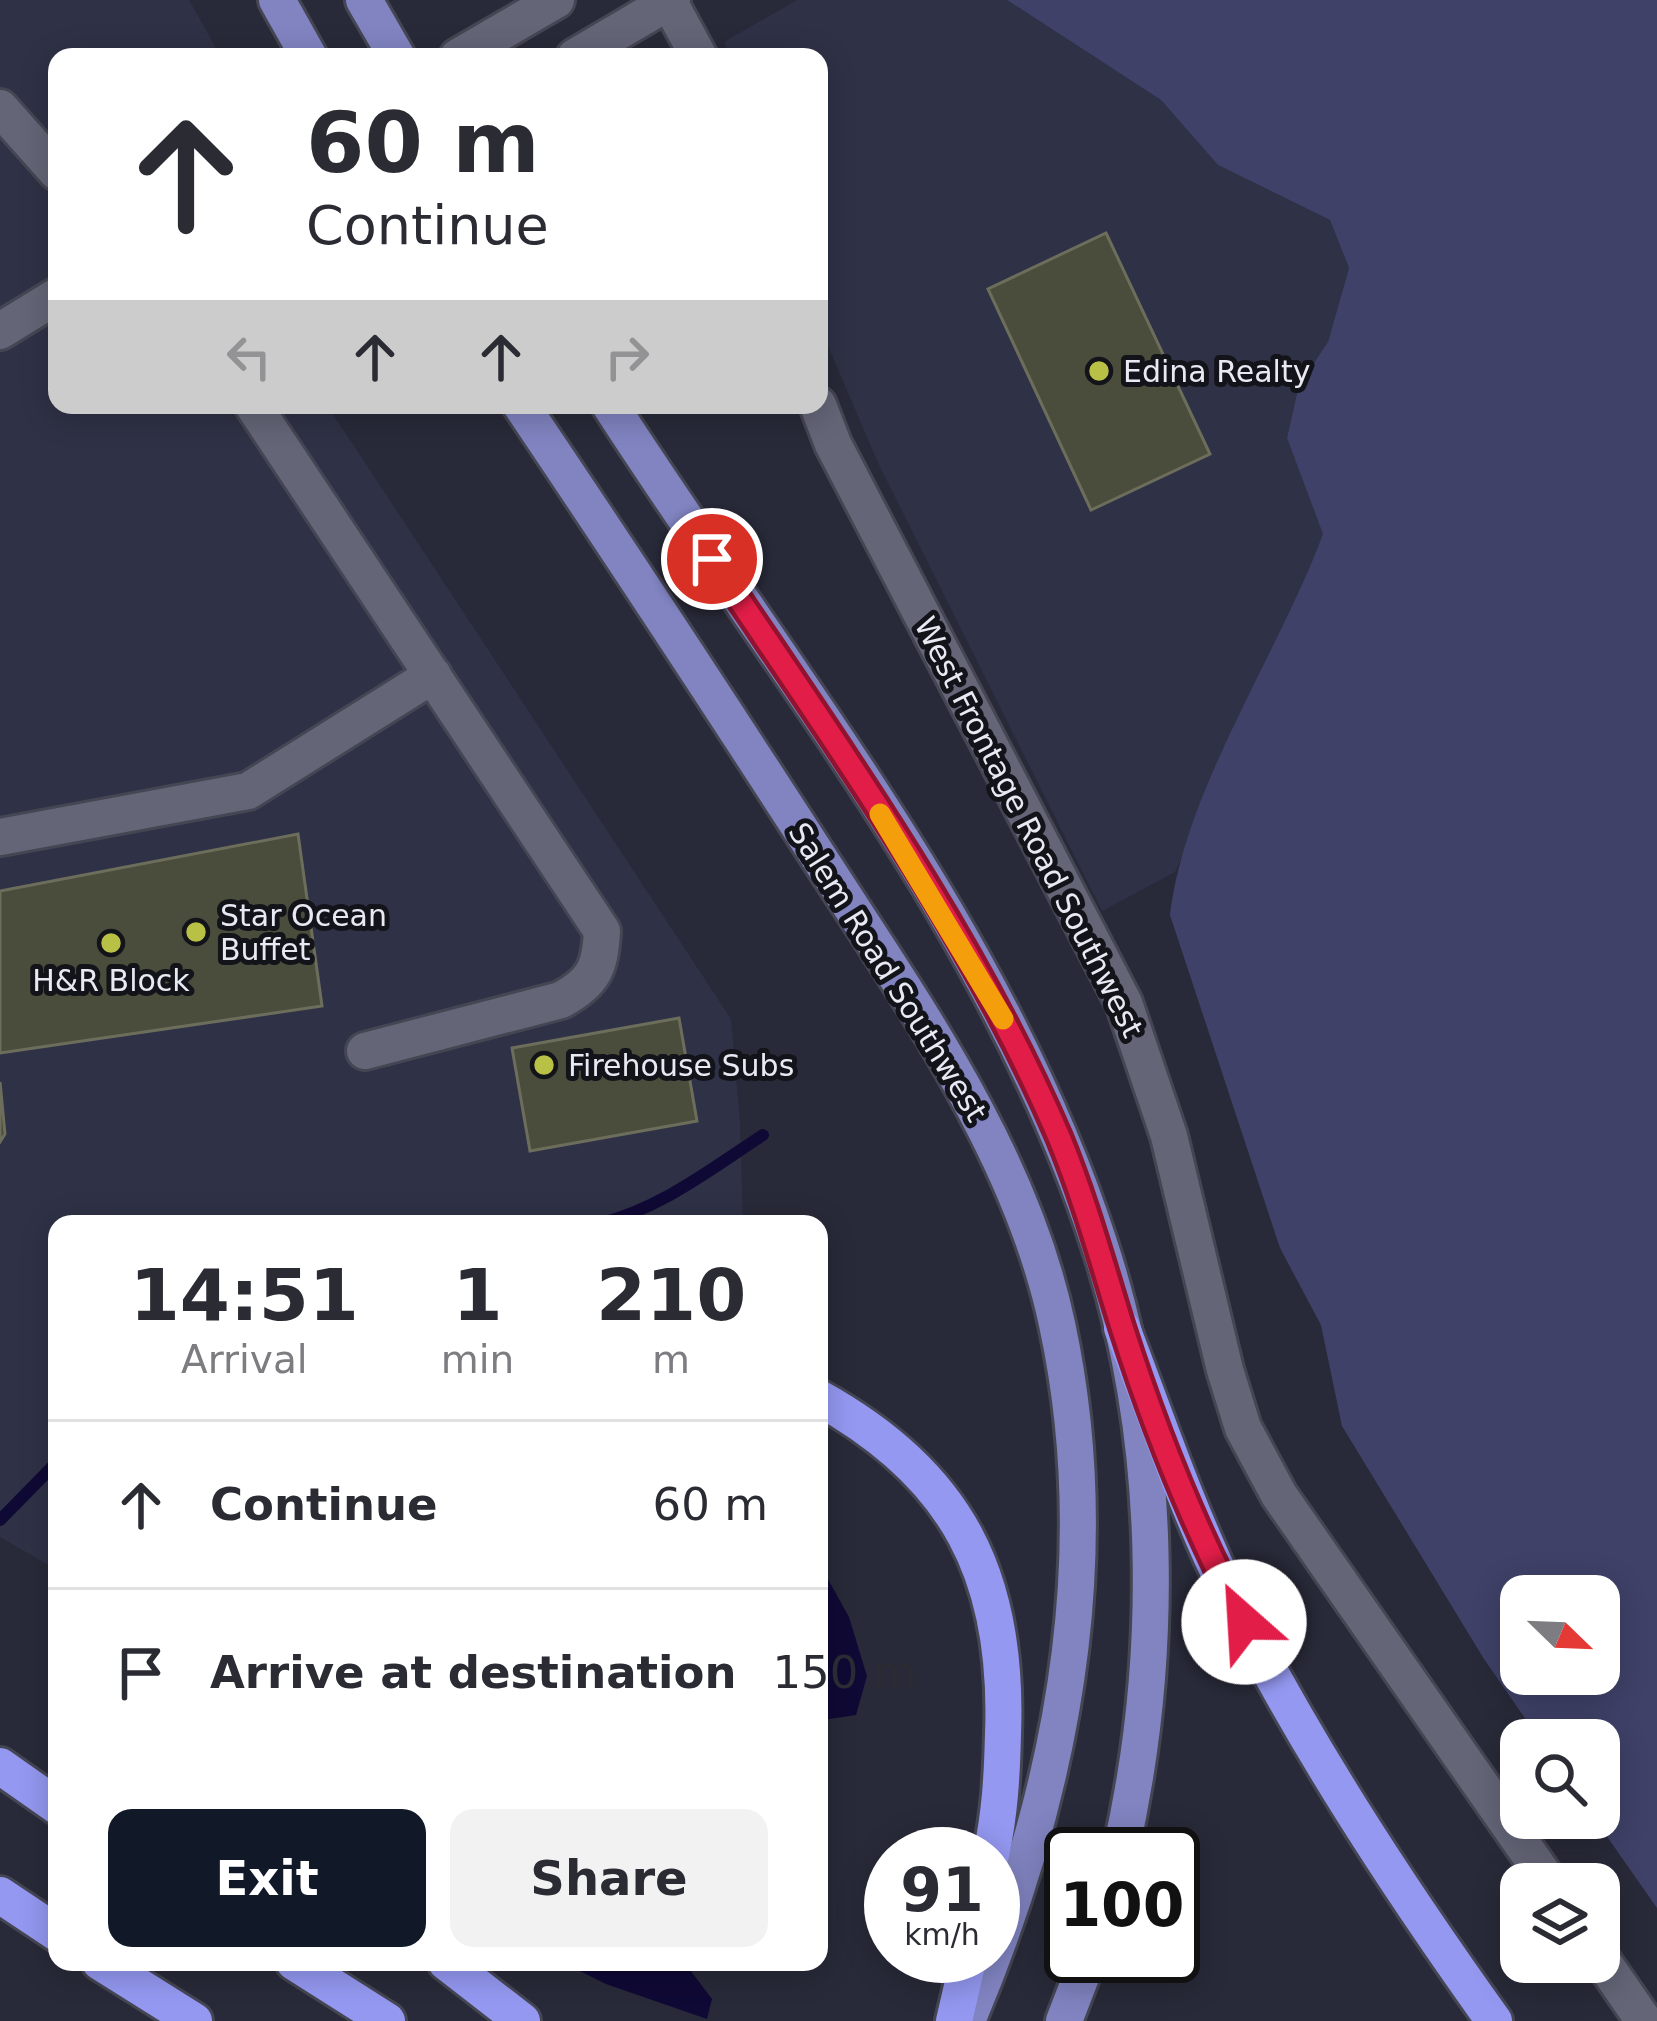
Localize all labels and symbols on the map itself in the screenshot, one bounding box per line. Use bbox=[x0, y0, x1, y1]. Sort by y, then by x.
place label: Edina Realty bbox=[1123, 354, 1310, 389]
marker: Edina Realty bbox=[1086, 358, 1112, 384]
pin bbox=[661, 508, 763, 610]
street label: West Frontage Road Southwest bbox=[907, 611, 1151, 1043]
street label: Salem Road Southwest bbox=[782, 816, 994, 1128]
place label: Star Ocean Buffet bbox=[220, 898, 387, 967]
marker: Star Ocean Buffet bbox=[183, 919, 209, 945]
marker: H&R Block bbox=[98, 930, 124, 956]
place label: H&R Block bbox=[32, 963, 190, 998]
place label: Firehouse Subs bbox=[568, 1048, 794, 1083]
marker: Firehouse Subs bbox=[531, 1052, 557, 1078]
position arrow bbox=[1181, 1559, 1307, 1685]
north arrow bbox=[1500, 1575, 1620, 1695]
speed limit sign: 100 bbox=[1044, 1827, 1200, 1983]

